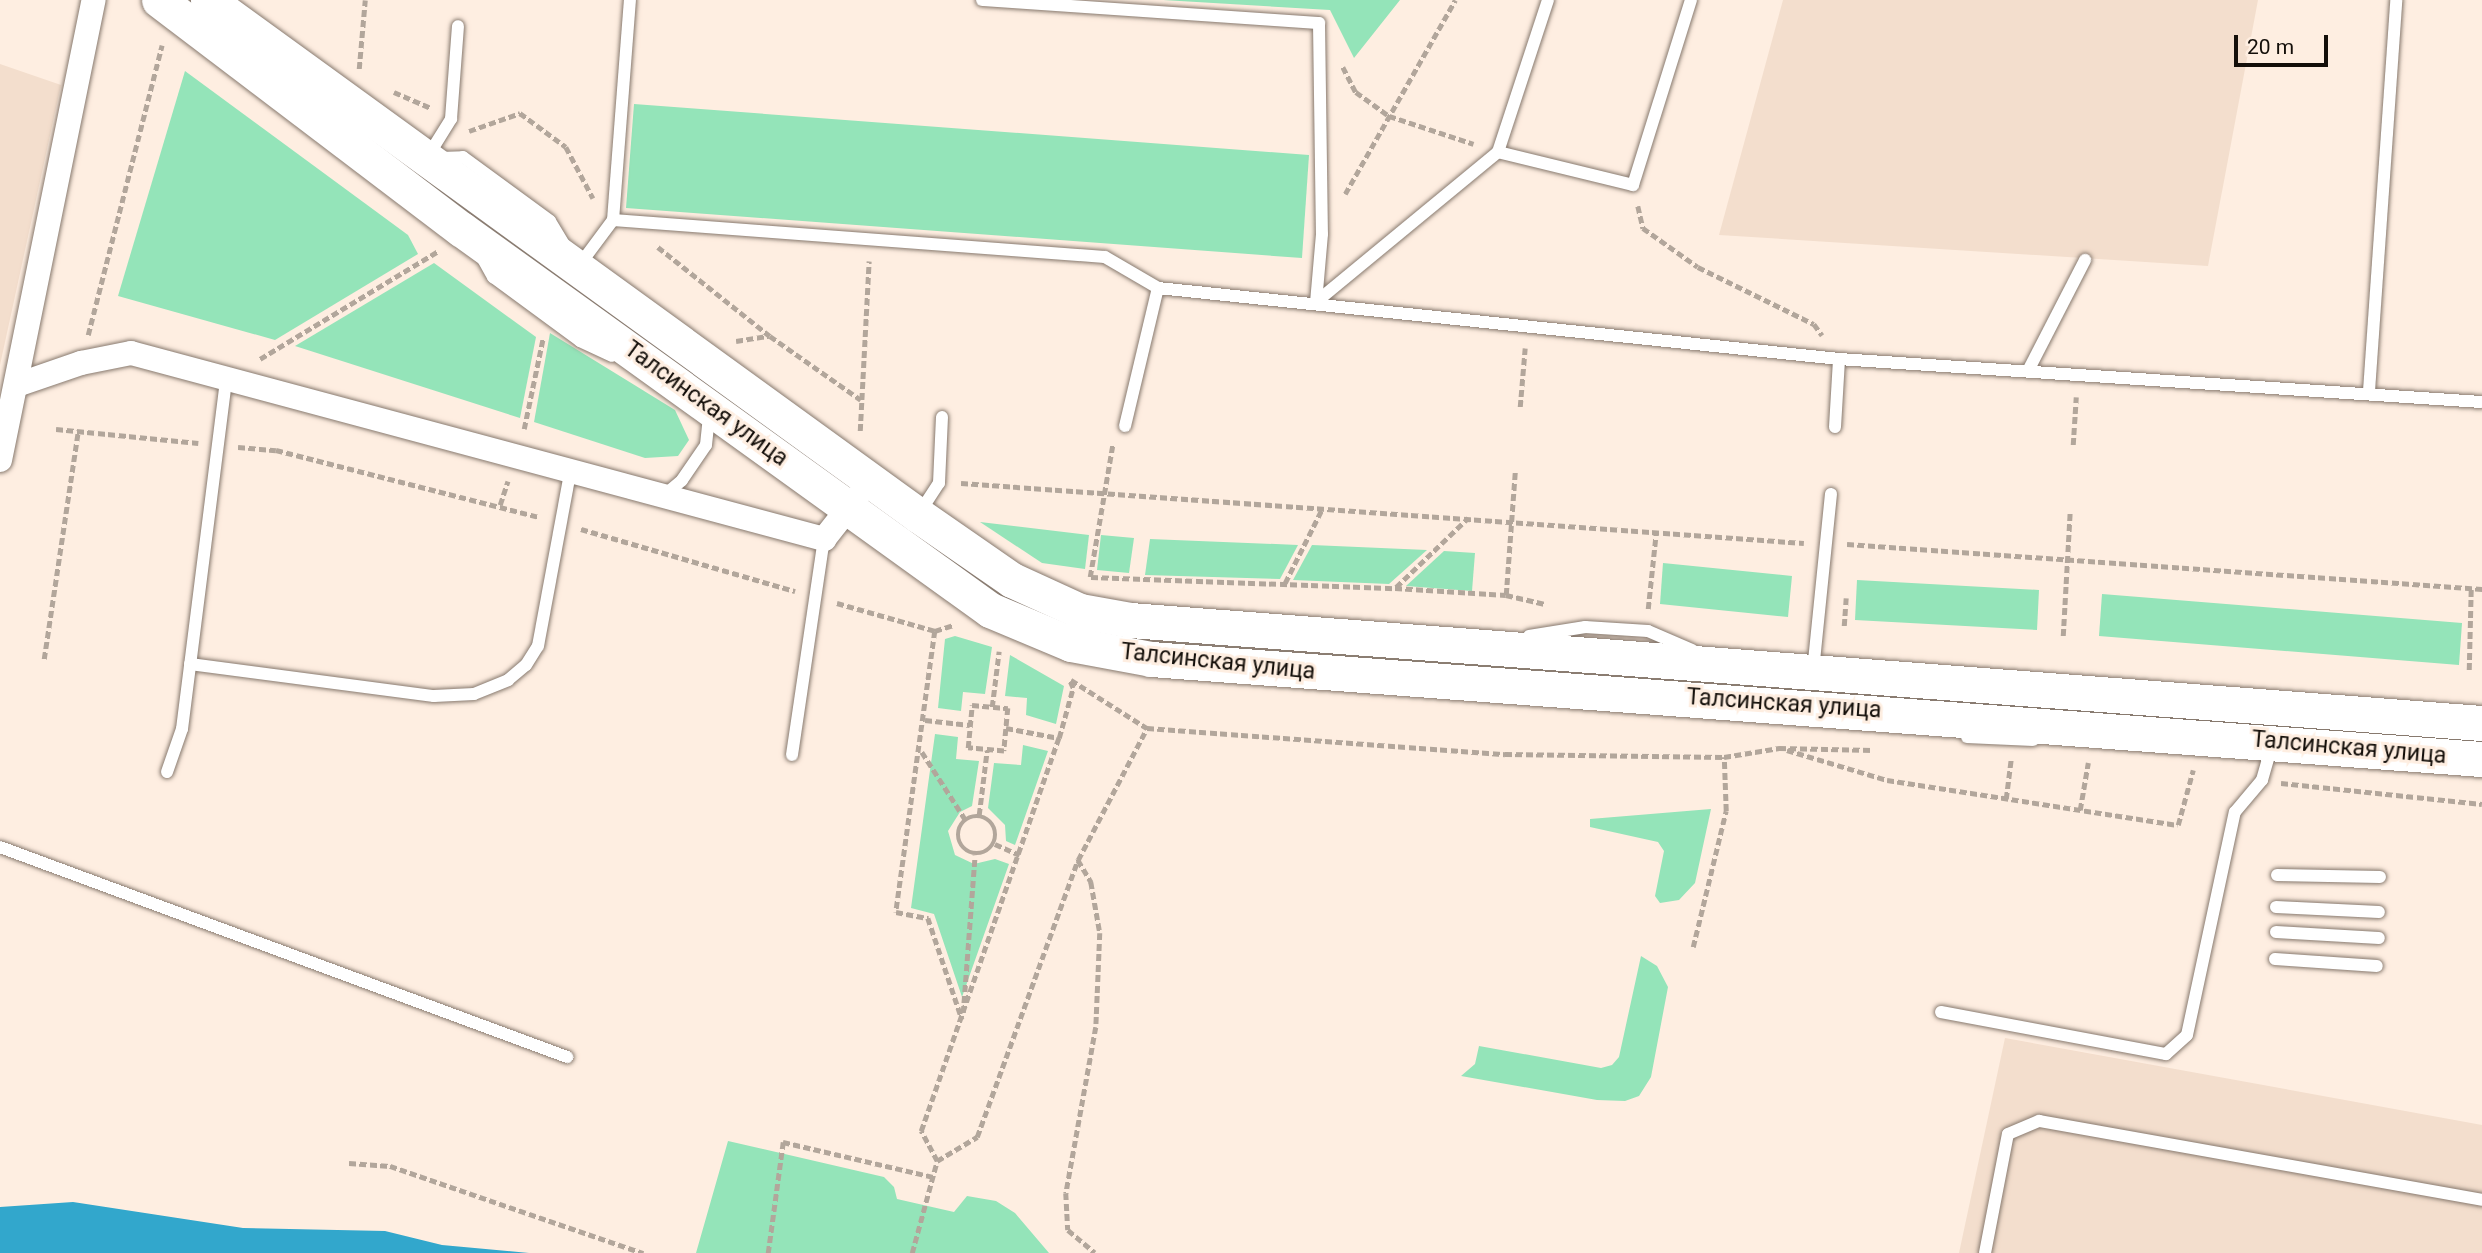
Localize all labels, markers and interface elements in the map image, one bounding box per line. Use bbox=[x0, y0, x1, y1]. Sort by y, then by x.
scale bar bbox=[2237, 21, 2332, 65]
text: 20 m bbox=[2247, 35, 2294, 59]
street label: Талсинская улица bbox=[619, 335, 793, 473]
street label: Талсинская улица bbox=[1119, 638, 1317, 686]
street label: Талсинская улица bbox=[1686, 683, 1882, 725]
street label: Талсинская улица bbox=[2251, 726, 2447, 770]

